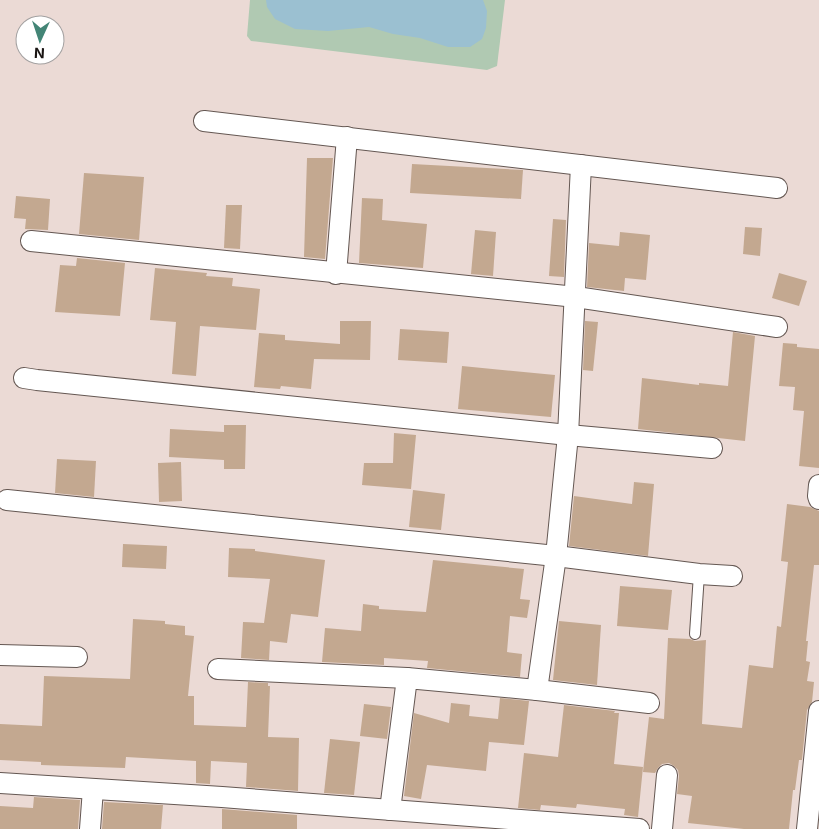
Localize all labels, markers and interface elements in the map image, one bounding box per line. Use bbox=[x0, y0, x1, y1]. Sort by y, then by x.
north arrow bbox=[15, 15, 65, 65]
text: N bbox=[34, 45, 45, 62]

